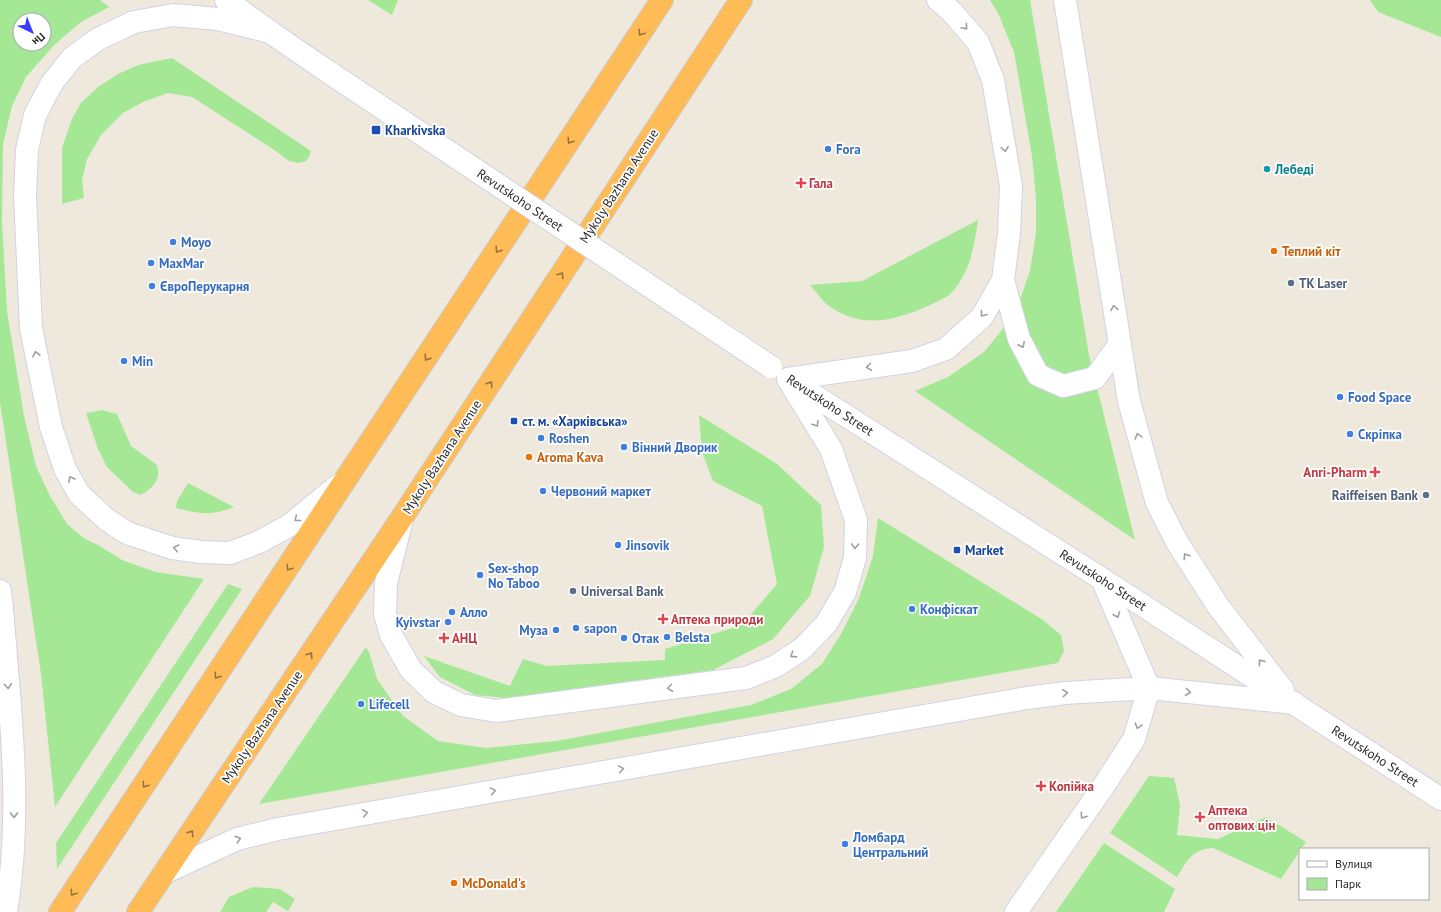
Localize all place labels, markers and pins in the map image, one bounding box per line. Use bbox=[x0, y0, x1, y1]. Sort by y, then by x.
place label: Kharkivska bbox=[385, 122, 446, 139]
marker: Kharkivska bbox=[370, 124, 382, 136]
place label: Fora bbox=[836, 141, 861, 158]
marker: Fora bbox=[823, 144, 833, 154]
place label: Лебеді bbox=[1274, 161, 1314, 178]
marker: Лебеді bbox=[1262, 164, 1272, 174]
place label: Гала bbox=[809, 175, 833, 192]
marker: Гала bbox=[796, 178, 806, 188]
place label: Moyo bbox=[181, 234, 211, 251]
marker: Moyo bbox=[168, 237, 178, 247]
place label: Теплий кіт bbox=[1282, 243, 1341, 260]
marker: Теплий кіт bbox=[1269, 246, 1279, 256]
place label: MaxMar bbox=[159, 255, 205, 272]
marker: MaxMar bbox=[146, 258, 156, 268]
place label: TK Laser bbox=[1299, 275, 1348, 292]
place label: ЄвроПерукарня bbox=[160, 278, 249, 295]
marker: TK Laser bbox=[1286, 278, 1296, 288]
marker: ЄвроПерукарня bbox=[147, 281, 157, 291]
place label: Min bbox=[132, 353, 153, 370]
marker: Min bbox=[119, 356, 129, 366]
place label: Food Space bbox=[1348, 389, 1412, 406]
marker: Food Space bbox=[1335, 392, 1345, 402]
place label: ст. м. «Харківська» bbox=[522, 413, 628, 430]
marker: ст. м. «Харківська» bbox=[509, 416, 519, 426]
place label: Скріпка bbox=[1358, 426, 1402, 443]
marker: Скріпка bbox=[1345, 429, 1355, 439]
place label: Roshen bbox=[549, 430, 589, 447]
marker: Roshen bbox=[536, 433, 546, 443]
place label: Вінний Дворик bbox=[632, 439, 718, 456]
marker: Вінний Дворик bbox=[619, 442, 629, 452]
place label: Aroma Kava bbox=[537, 449, 604, 466]
marker: Aroma Kava bbox=[524, 452, 534, 462]
place label: Anri-Pharm bbox=[1303, 464, 1367, 481]
marker: Anri-Pharm bbox=[1370, 467, 1380, 477]
place label: Червоний маркет bbox=[551, 483, 651, 500]
marker: Червоний маркет bbox=[538, 486, 548, 496]
place label: Raiffeisen Bank bbox=[1332, 487, 1419, 504]
marker: Raiffeisen Bank bbox=[1421, 490, 1431, 500]
place label: Jinsovik bbox=[625, 537, 670, 554]
marker: Jinsovik bbox=[613, 540, 623, 550]
place label: Market bbox=[965, 542, 1004, 559]
marker: Market bbox=[952, 545, 962, 555]
place label: Sex-shop No Taboo bbox=[488, 560, 540, 592]
marker: Sex-shop No Taboo bbox=[475, 570, 485, 580]
place label: Universal Bank bbox=[581, 583, 664, 600]
marker: Universal Bank bbox=[568, 586, 578, 596]
place label: Конфіскат bbox=[920, 601, 979, 618]
place label: Алло bbox=[460, 604, 488, 621]
marker: Конфіскат bbox=[907, 604, 917, 614]
marker: Алло bbox=[447, 607, 457, 617]
place label: Аптека природи bbox=[671, 611, 763, 628]
place label: Kyivstar bbox=[396, 614, 440, 631]
marker: Аптека природи bbox=[658, 614, 668, 624]
marker: Kyivstar bbox=[443, 617, 453, 627]
place label: sapon bbox=[584, 620, 617, 637]
place label: Муза bbox=[519, 622, 548, 639]
marker: sapon bbox=[571, 623, 581, 633]
marker: Муза bbox=[551, 625, 561, 635]
place label: Belsta bbox=[675, 629, 710, 646]
place label: АНЦ bbox=[452, 630, 477, 647]
place label: Отак bbox=[632, 630, 660, 647]
marker: Belsta bbox=[662, 632, 672, 642]
marker: АНЦ bbox=[439, 633, 449, 643]
marker: Отак bbox=[619, 633, 629, 643]
place label: Lifecell bbox=[369, 696, 410, 713]
marker: Lifecell bbox=[356, 699, 366, 709]
place label: Копійка bbox=[1049, 778, 1094, 795]
marker: Копійка bbox=[1036, 781, 1046, 791]
place label: Аптека оптових цін bbox=[1208, 802, 1276, 834]
marker: Аптека оптових цін bbox=[1195, 812, 1205, 822]
place label: Ломбард Центральний bbox=[852, 829, 928, 861]
marker: Ломбард Центральний bbox=[840, 839, 850, 849]
place label: McDonald's bbox=[462, 875, 526, 892]
marker: McDonald's bbox=[449, 878, 459, 888]

